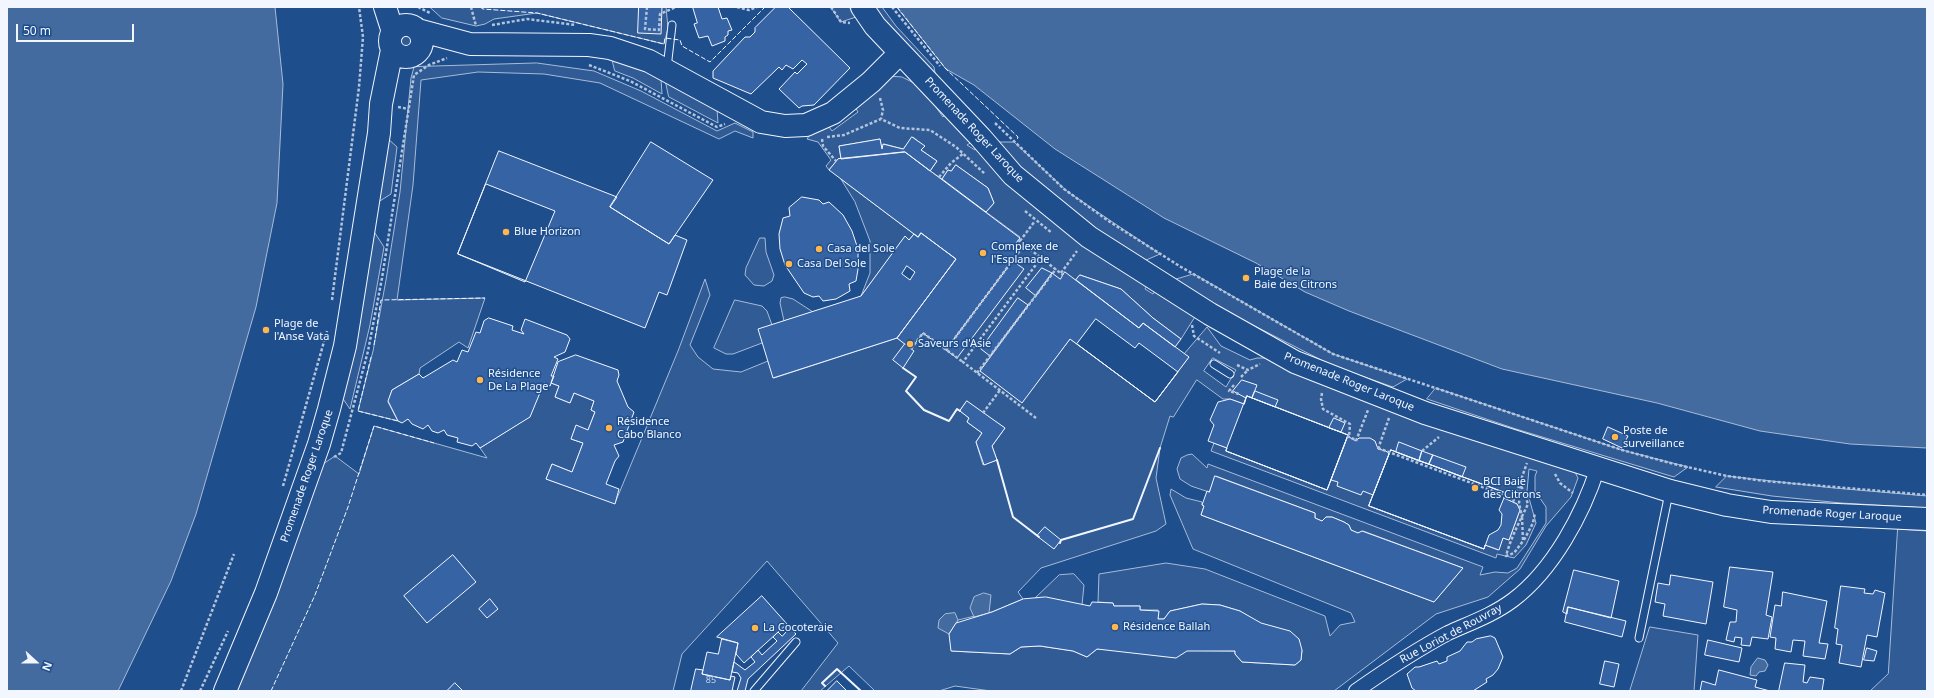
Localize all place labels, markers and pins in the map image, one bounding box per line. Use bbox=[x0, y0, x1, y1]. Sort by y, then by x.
place label: Blue Horizon bbox=[514, 225, 581, 239]
marker: Blue Horizon bbox=[501, 227, 511, 237]
place label: Complexe de l'Esplanade bbox=[991, 240, 1058, 266]
place label: Casa del Sole bbox=[827, 242, 895, 256]
marker: Casa del Sole bbox=[814, 244, 824, 254]
marker: Complexe de l'Esplanade bbox=[978, 248, 988, 258]
place label: Casa Del Sole bbox=[797, 257, 866, 271]
marker: Casa Del Sole bbox=[784, 259, 794, 269]
place label: Plage de la Baie des Citrons bbox=[1254, 265, 1337, 291]
marker: Plage de la Baie des Citrons bbox=[1241, 273, 1251, 283]
place label: Plage de l'Anse Vata bbox=[274, 317, 329, 343]
marker: Plage de l'Anse Vata bbox=[261, 325, 271, 335]
place label: Saveurs d'Asie bbox=[918, 337, 991, 351]
marker: Saveurs d'Asie bbox=[905, 339, 915, 349]
place label: Résidence De La Plage bbox=[488, 367, 549, 393]
marker: Résidence De La Plage bbox=[475, 375, 485, 385]
place label: Résidence Cabo Blanco bbox=[617, 415, 681, 441]
marker: Résidence Cabo Blanco bbox=[604, 423, 614, 433]
place label: Poste de surveillance bbox=[1623, 424, 1684, 450]
marker: Poste de surveillance bbox=[1610, 432, 1620, 442]
place label: BCI Baie des Citrons bbox=[1483, 475, 1541, 501]
marker: BCI Baie des Citrons bbox=[1470, 483, 1480, 493]
place label: Résidence Ballah bbox=[1123, 620, 1210, 634]
place label: La Cocoteraie bbox=[763, 621, 833, 635]
marker: Résidence Ballah bbox=[1110, 622, 1120, 632]
marker: La Cocoteraie bbox=[750, 623, 760, 633]

